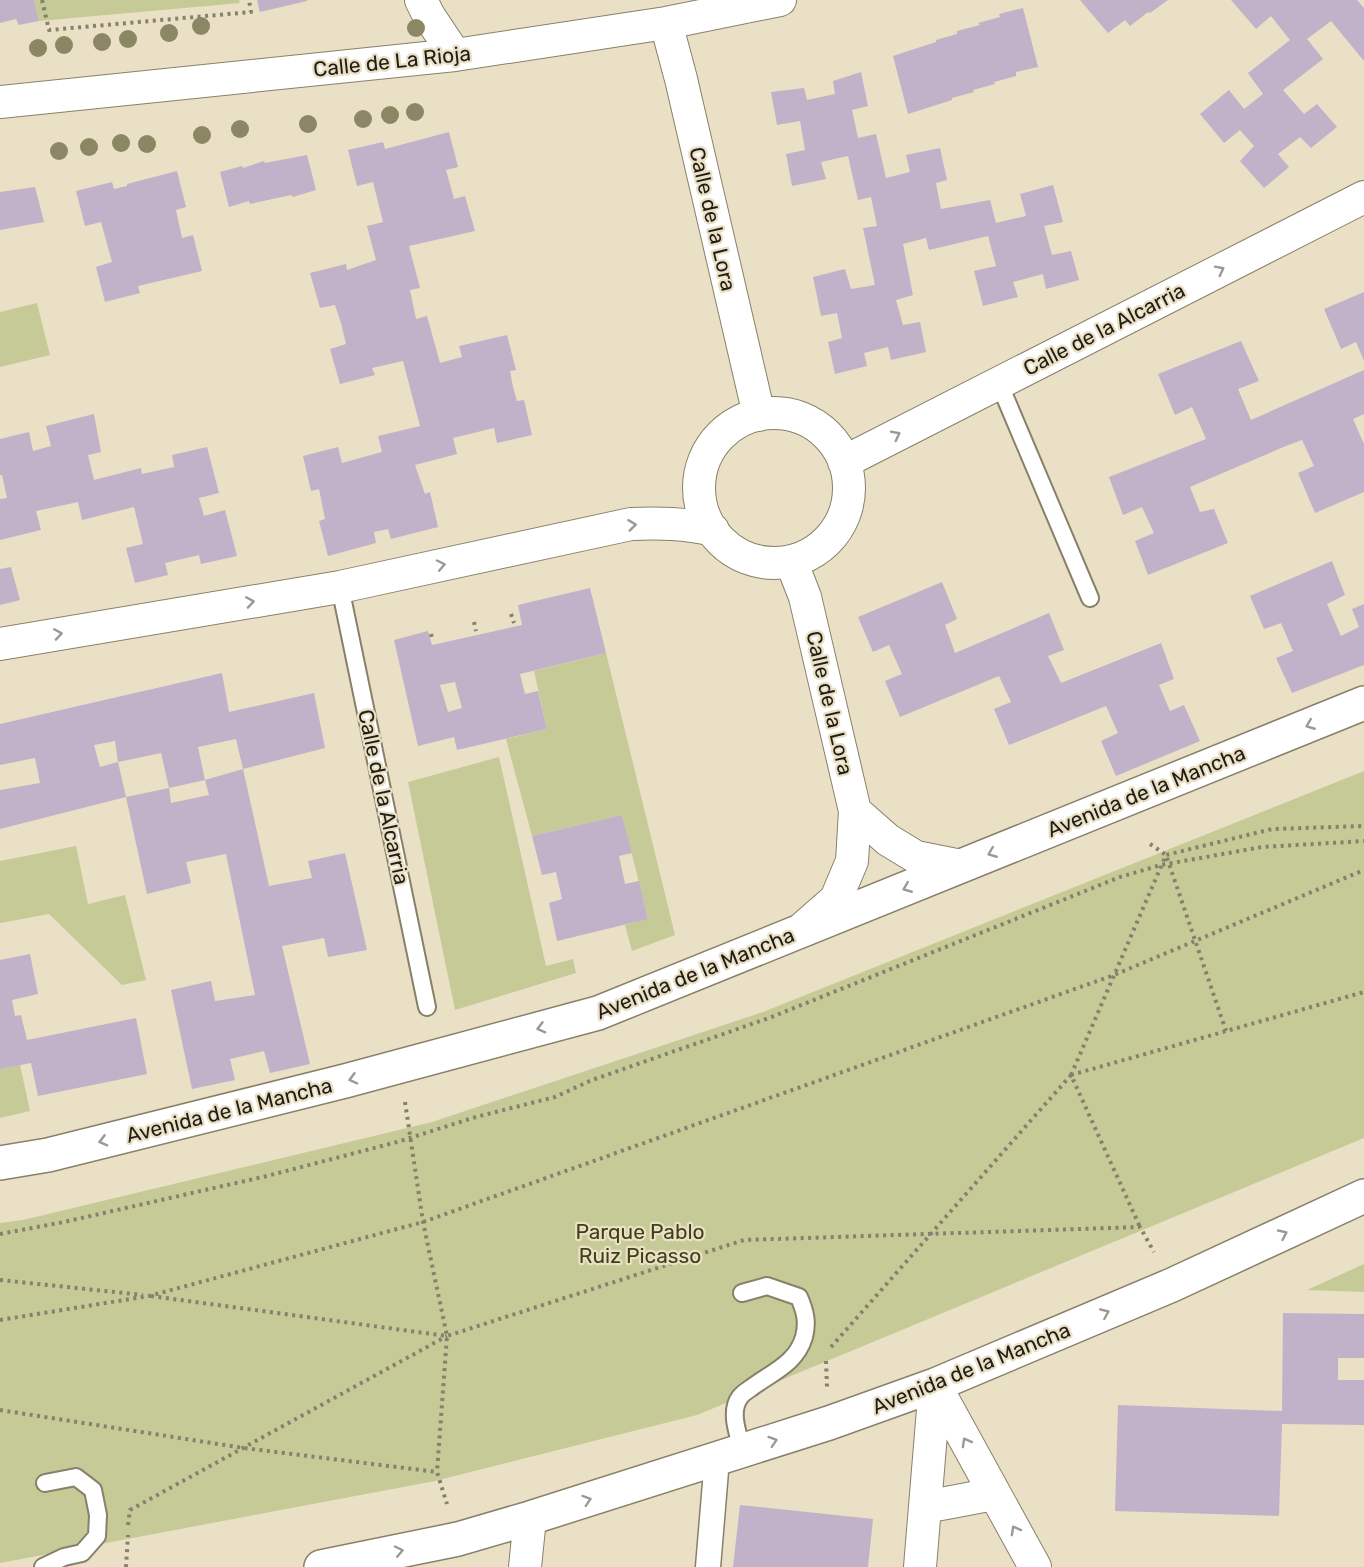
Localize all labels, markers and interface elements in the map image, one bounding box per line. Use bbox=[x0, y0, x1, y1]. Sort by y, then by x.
street label: Calle de La Rioja bbox=[312, 40, 472, 82]
street label: Calle de la Lora bbox=[684, 145, 742, 293]
one-way arrow bbox=[1213, 266, 1224, 278]
street label: Calle de la Alcarria bbox=[1019, 277, 1189, 381]
one-way arrow bbox=[890, 431, 901, 443]
one-way arrow bbox=[628, 519, 637, 532]
one-way arrow bbox=[436, 560, 446, 573]
one-way arrow bbox=[245, 597, 255, 609]
one-way arrow bbox=[52, 628, 62, 641]
street label: Calle de la Lora bbox=[801, 629, 859, 777]
street label: Calle de la Alcarria bbox=[353, 707, 415, 887]
one-way arrow bbox=[1305, 718, 1316, 730]
street label: Avenida de la Mancha bbox=[1043, 740, 1249, 842]
one-way arrow bbox=[987, 846, 998, 858]
one-way arrow bbox=[902, 881, 913, 893]
street label: Avenida de la Mancha bbox=[592, 922, 798, 1024]
one-way arrow bbox=[536, 1021, 547, 1033]
street label: Avenida de la Mancha bbox=[123, 1072, 335, 1148]
one-way arrow bbox=[348, 1072, 359, 1084]
one-way arrow bbox=[98, 1134, 108, 1147]
park label: Parque Pablo Ruiz Picasso bbox=[575, 1219, 705, 1268]
one-way arrow bbox=[1276, 1229, 1287, 1241]
one-way arrow bbox=[1098, 1308, 1109, 1320]
street label: Avenida de la Mancha bbox=[868, 1317, 1074, 1419]
one-way arrow bbox=[767, 1436, 778, 1448]
one-way arrow bbox=[962, 1438, 973, 1449]
one-way arrow bbox=[581, 1495, 592, 1507]
one-way arrow bbox=[1011, 1526, 1022, 1537]
one-way arrow bbox=[394, 1545, 404, 1558]

